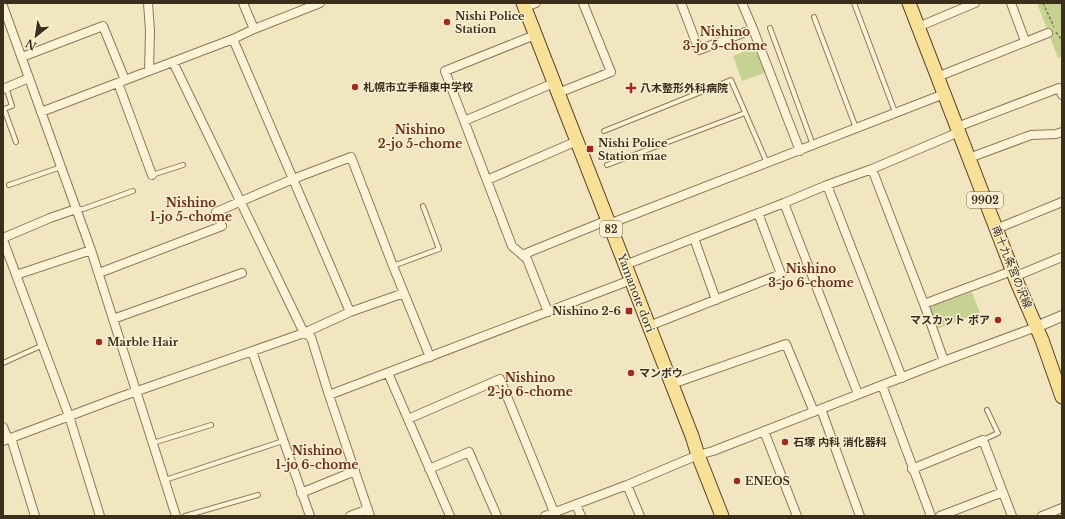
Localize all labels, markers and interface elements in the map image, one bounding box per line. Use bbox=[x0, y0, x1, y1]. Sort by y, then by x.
place label: Nishi Police Station bbox=[455, 9, 525, 36]
north arrow bbox=[16, 16, 56, 56]
marker: Nishi Police Station bbox=[442, 17, 452, 27]
district label: Nishino 3-jo 5-chome bbox=[683, 24, 767, 53]
text: N bbox=[22, 36, 39, 53]
place label: 札幌市立手稲東中学校 bbox=[363, 80, 473, 94]
place label: 八木整形外科病院 bbox=[640, 81, 728, 95]
marker: 札幌市立手稲東中学校 bbox=[350, 82, 360, 92]
marker: 八木整形外科病院 bbox=[625, 82, 637, 94]
district label: Nishino 2-jo 5-chome bbox=[378, 122, 462, 151]
place label: Nishi Police Station mae bbox=[598, 136, 668, 163]
marker: Nishi Police Station mae bbox=[585, 144, 595, 154]
road number: 9902 bbox=[967, 192, 1003, 208]
district label: Nishino 1-jo 5-chome bbox=[150, 195, 232, 224]
road number: 82 bbox=[600, 221, 622, 237]
street label: 南十九条宮の沢線 bbox=[989, 224, 1035, 310]
street label: Yamanote dori bbox=[614, 251, 657, 334]
district label: Nishino 3-jo 6-chome bbox=[768, 261, 854, 290]
place label: Nishino 2-6 bbox=[552, 304, 621, 318]
marker: Nishino 2-6 bbox=[624, 306, 634, 316]
place label: マスカット ボア bbox=[910, 313, 990, 327]
marker: マスカット ボア bbox=[993, 315, 1003, 325]
place label: Marble Hair bbox=[107, 335, 179, 349]
marker: Marble Hair bbox=[94, 337, 104, 347]
place label: マンボウ bbox=[639, 366, 683, 380]
marker: マンボウ bbox=[626, 368, 636, 378]
district label: Nishino 2-jo 6-chome bbox=[487, 370, 573, 399]
place label: 石塚 内科 消化器科 bbox=[793, 435, 887, 449]
marker: 石塚 内科 消化器科 bbox=[780, 437, 790, 447]
district label: Nishino 1-jo 6-chome bbox=[276, 443, 358, 472]
place label: ENEOS bbox=[745, 474, 790, 488]
marker: ENEOS bbox=[732, 476, 742, 486]

